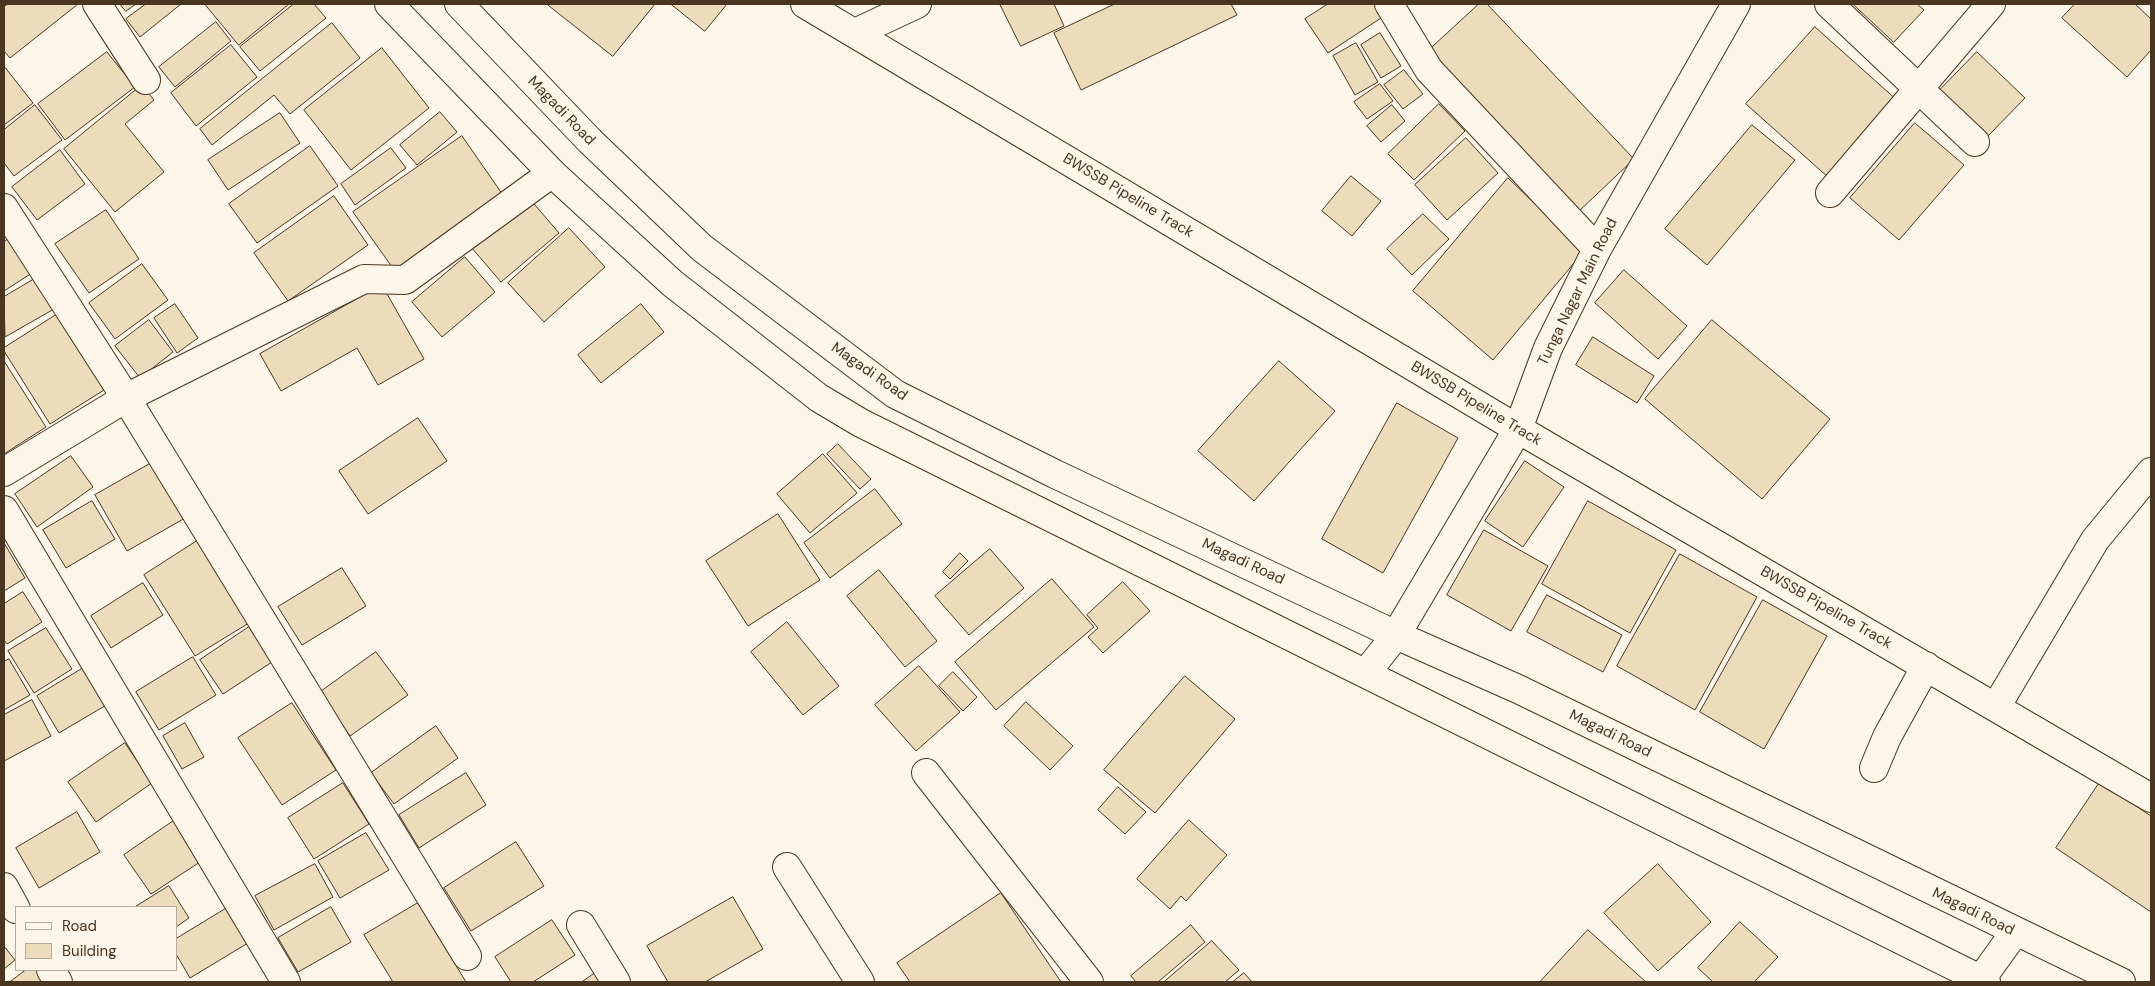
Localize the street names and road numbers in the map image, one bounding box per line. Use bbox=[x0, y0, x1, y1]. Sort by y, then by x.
street label: Magadi Road bbox=[524, 73, 598, 149]
street label: BWSSB Pipeline Track bbox=[1059, 150, 1197, 242]
street label: Tunga Nagar Main Road bbox=[1534, 215, 1622, 369]
street label: Magadi Road bbox=[827, 339, 911, 405]
street label: BWSSB Pipeline Track bbox=[1407, 358, 1545, 450]
street label: Magadi Road bbox=[1199, 535, 1287, 589]
street label: BWSSB Pipeline Track bbox=[1757, 563, 1895, 653]
street label: Magadi Road bbox=[1566, 706, 1654, 762]
street label: Magadi Road bbox=[1929, 884, 2017, 940]

